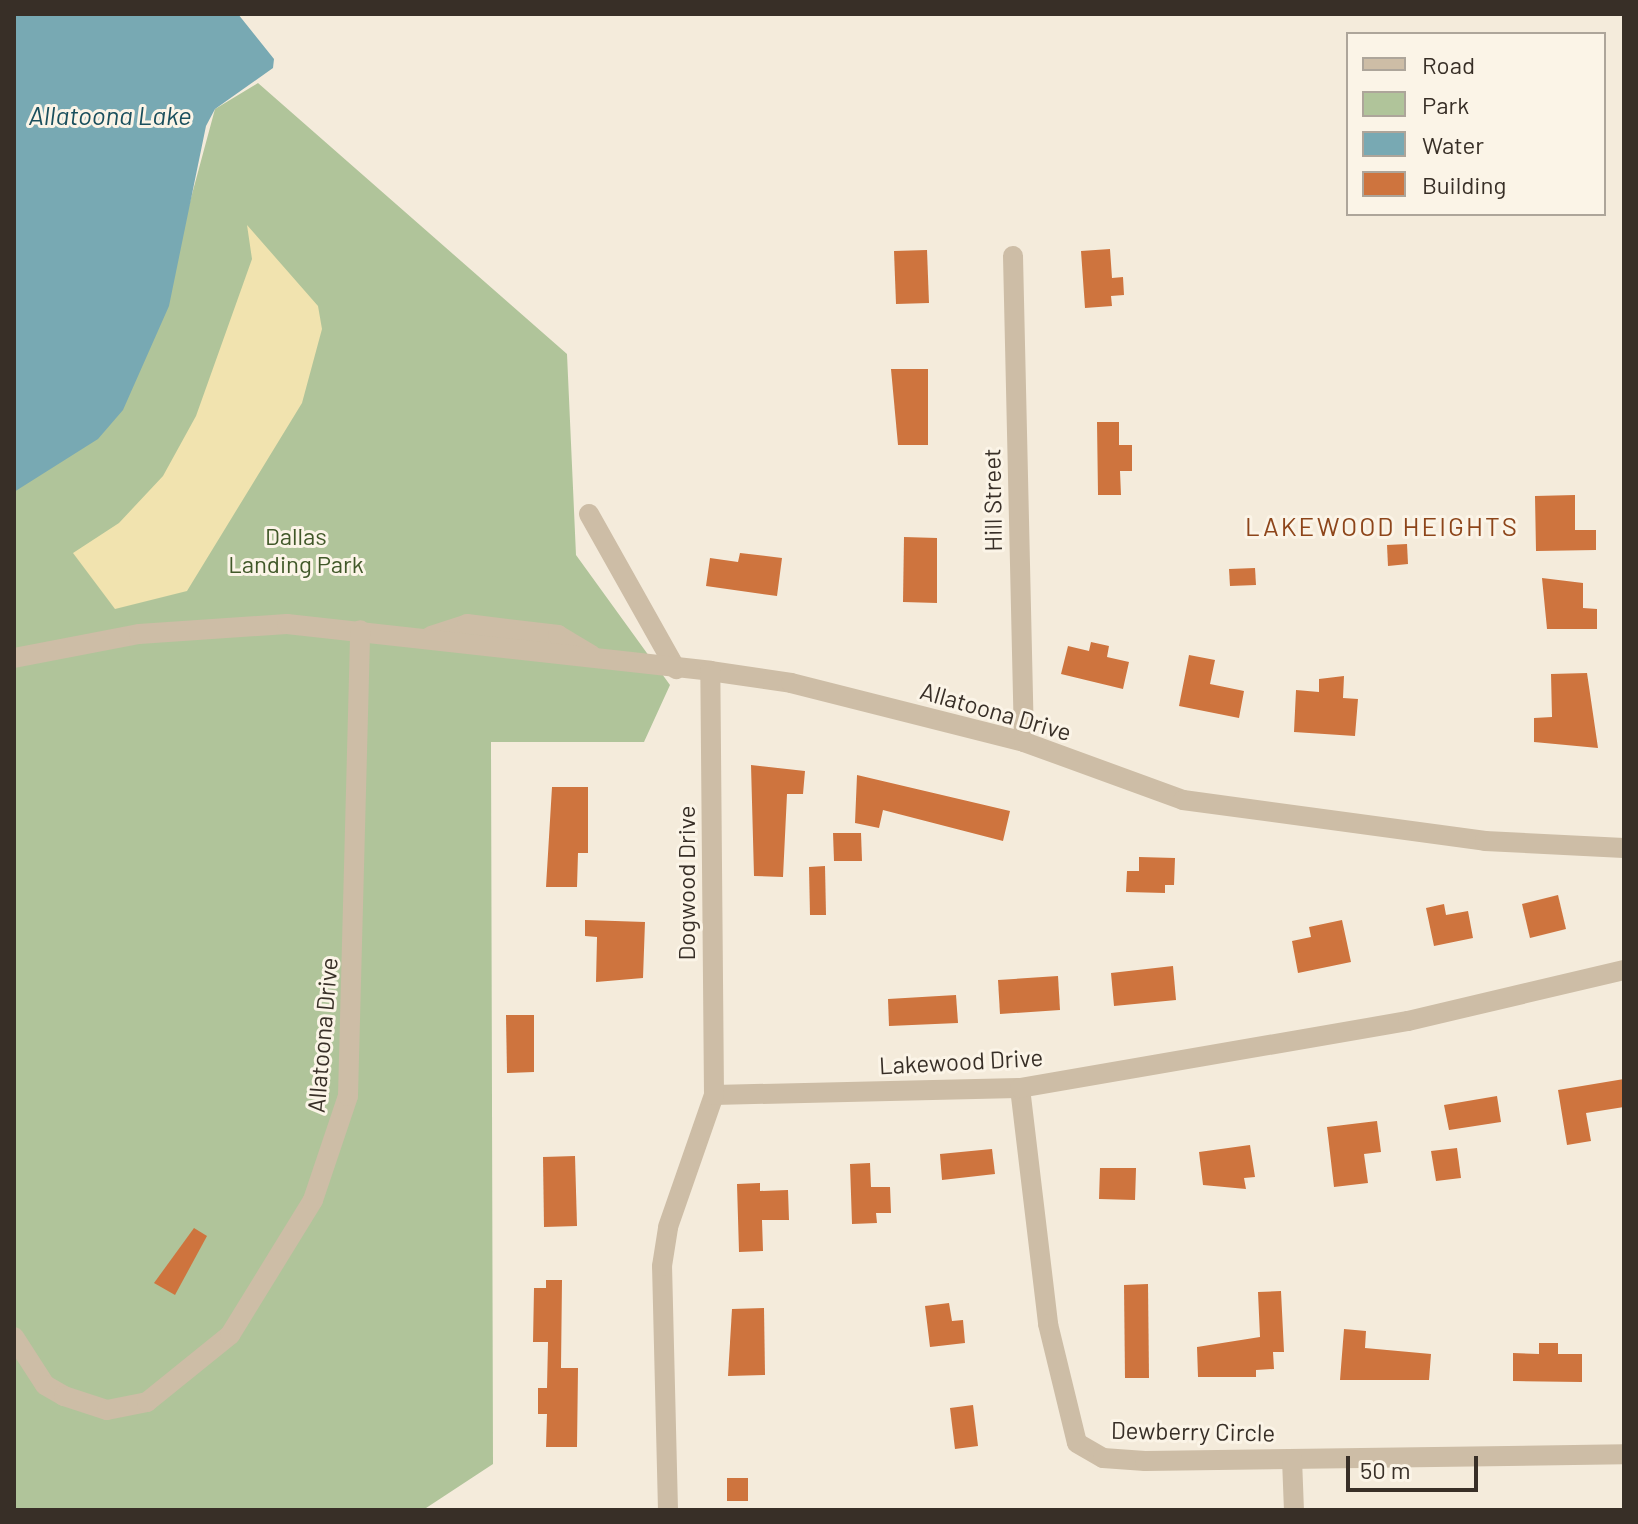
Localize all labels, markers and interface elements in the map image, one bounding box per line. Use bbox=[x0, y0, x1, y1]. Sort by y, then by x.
legend bbox=[1346, 32, 1606, 216]
text: Road bbox=[1422, 50, 1475, 79]
text: Park bbox=[1422, 90, 1469, 119]
water label: Allatoona Lake bbox=[28, 99, 192, 131]
text: Water bbox=[1422, 130, 1484, 159]
text: Building bbox=[1422, 170, 1506, 199]
street label: Hill Street bbox=[977, 448, 1007, 552]
district label: LAKEWOOD HEIGHTS bbox=[1245, 510, 1519, 542]
park label: Dallas Landing Park bbox=[228, 522, 364, 578]
street label: Allatoona Drive bbox=[917, 676, 1075, 746]
street label: Dogwood Drive bbox=[672, 805, 700, 961]
street label: Allatoona Drive bbox=[301, 956, 343, 1114]
street label: Lakewood Drive bbox=[878, 1042, 1044, 1080]
street label: Dewberry Circle bbox=[1111, 1415, 1275, 1447]
scale bar bbox=[1350, 1440, 1482, 1490]
text: 50 m bbox=[1360, 1455, 1411, 1484]

